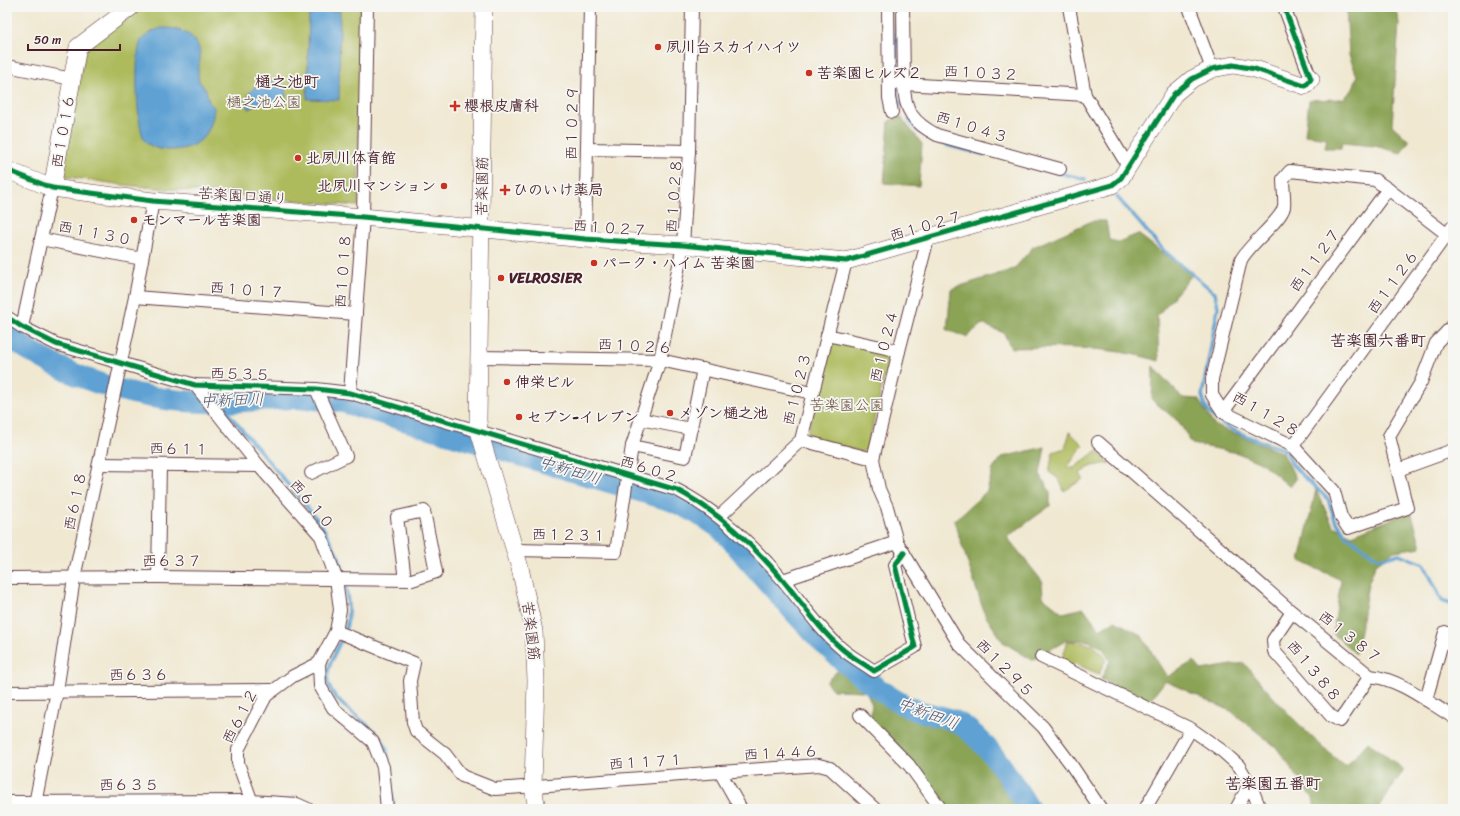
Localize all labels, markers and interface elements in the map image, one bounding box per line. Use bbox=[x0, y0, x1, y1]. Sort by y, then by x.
scale bar bbox=[28, 26, 120, 52]
text: 50 m bbox=[34, 29, 61, 51]
place label: 夙川台スカイハイツ bbox=[666, 34, 801, 60]
marker: 夙川台スカイハイツ bbox=[653, 42, 663, 52]
street label: 西１０３２ bbox=[943, 58, 1019, 88]
place label: 苦楽園ヒルズ２ bbox=[817, 60, 922, 86]
district label: 樋之池町 bbox=[255, 67, 319, 96]
marker: 苦楽園ヒルズ２ bbox=[804, 68, 814, 78]
street label: 西１０２９ bbox=[558, 85, 586, 161]
park label: 樋之池公園 bbox=[226, 89, 302, 115]
street label: 西１０１６ bbox=[44, 92, 82, 170]
place label: 櫻根皮膚科 bbox=[464, 93, 539, 119]
marker: 櫻根皮膚科 bbox=[449, 100, 461, 112]
street label: 西１０４３ bbox=[932, 104, 1012, 150]
place label: 北夙川体育館 bbox=[306, 145, 396, 171]
marker: 北夙川体育館 bbox=[293, 153, 303, 163]
street label: 苦楽園筋 bbox=[468, 156, 496, 216]
street label: 西１０２８ bbox=[658, 158, 690, 234]
place label: 北夙川マンション bbox=[317, 173, 436, 199]
place label: ひのいけ薬局 bbox=[513, 177, 603, 203]
street label: 苦楽園口通り bbox=[197, 180, 289, 212]
marker: 北夙川マンション bbox=[439, 181, 449, 191]
marker: ひのいけ薬局 bbox=[500, 185, 510, 195]
street label: 西１０２７ bbox=[886, 203, 966, 249]
place label: モンマール苦楽園 bbox=[142, 207, 261, 233]
street label: 西１０２７ bbox=[572, 212, 648, 244]
street label: 西１１３０ bbox=[56, 213, 134, 253]
marker: モンマール苦楽園 bbox=[129, 215, 139, 225]
street label: 西１１２７ bbox=[1282, 222, 1348, 298]
street label: 西１０１８ bbox=[327, 233, 359, 309]
street label: 西１１２６ bbox=[1360, 244, 1426, 320]
place label: パーク・ハイム 苦楽園 bbox=[602, 250, 755, 276]
marker: パーク・ハイム 苦楽園 bbox=[589, 258, 599, 268]
place label: VELROSIER bbox=[509, 265, 582, 291]
marker: VELROSIER bbox=[496, 273, 506, 283]
street label: 西１０１７ bbox=[209, 274, 285, 306]
street label: 西１０２４ bbox=[862, 306, 906, 386]
district label: 苦楽園六番町 bbox=[1330, 326, 1426, 355]
street label: 西１０２６ bbox=[597, 331, 673, 361]
street label: 西１０２３ bbox=[775, 349, 819, 429]
street label: 西５３５ bbox=[210, 360, 270, 388]
place label: 伸栄ビル bbox=[515, 369, 575, 395]
marker: 伸栄ビル bbox=[502, 377, 512, 387]
water label: 中新田川 bbox=[200, 384, 264, 416]
street label: 西１１２８ bbox=[1227, 384, 1305, 444]
park label: 苦楽園公園 bbox=[809, 392, 885, 418]
place label: メゾン樋之池 bbox=[678, 400, 768, 426]
place label: セブン-イレブン bbox=[527, 404, 639, 430]
marker: メゾン樋之池 bbox=[665, 408, 675, 418]
marker: セブン-イレブン bbox=[514, 412, 524, 422]
street label: 西６１１ bbox=[149, 435, 209, 463]
water label: 中新田川 bbox=[535, 447, 605, 493]
street label: 西６０２ bbox=[617, 448, 681, 490]
street label: 西６１８ bbox=[56, 469, 94, 533]
street label: 西６１０ bbox=[283, 473, 341, 535]
street label: 西１２３１ bbox=[531, 521, 607, 549]
street label: 西６３７ bbox=[142, 548, 202, 574]
street label: 苦楽園筋 bbox=[514, 600, 548, 662]
street label: 西１３８７ bbox=[1312, 604, 1388, 670]
street label: 西１２９５ bbox=[969, 632, 1041, 704]
street label: 西１３８８ bbox=[1280, 634, 1348, 708]
street label: 西６３６ bbox=[109, 662, 169, 688]
street label: 西６１２ bbox=[215, 683, 265, 749]
water label: 中新田川 bbox=[893, 688, 963, 738]
street label: 西１４４６ bbox=[743, 738, 819, 768]
street label: 西１１７１ bbox=[608, 746, 684, 778]
district label: 苦楽園五番町 bbox=[1225, 769, 1321, 798]
street label: 西６３５ bbox=[99, 772, 159, 798]

